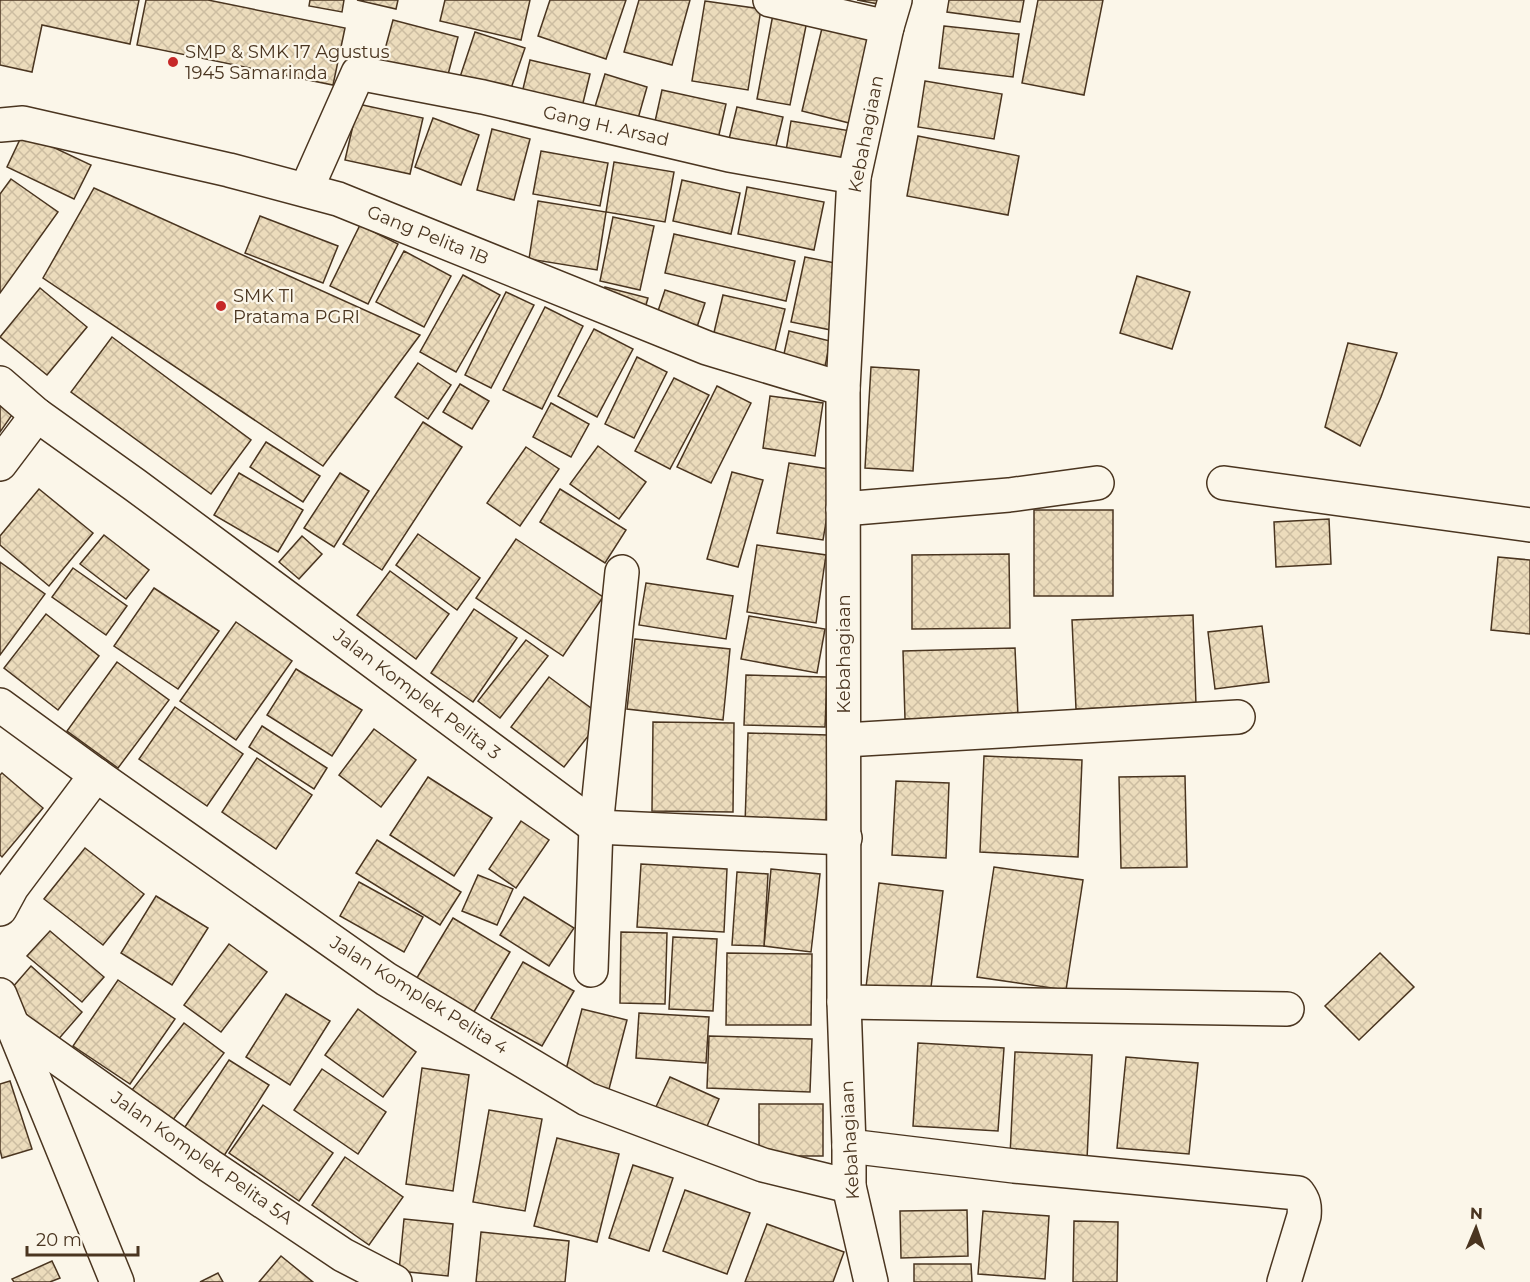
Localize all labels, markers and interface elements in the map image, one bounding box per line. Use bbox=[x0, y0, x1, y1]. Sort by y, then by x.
place label: SMP & SMK 17 Agustus 1945 Samarinda bbox=[185, 41, 390, 84]
marker: SMP & SMK 17 Agustus 1945 Samarinda bbox=[166, 55, 180, 69]
street label: Kebahagiaan bbox=[844, 73, 888, 195]
street label: Gang H. Arsad bbox=[541, 101, 671, 151]
street label: Gang Pelita 1B bbox=[364, 201, 492, 269]
place label: SMK TI Pratama PGRI bbox=[233, 285, 360, 328]
marker: SMK TI Pratama PGRI bbox=[214, 299, 228, 313]
street label: Kebahagiaan bbox=[833, 594, 855, 714]
street label: Jalan Komplek Pelita 3 bbox=[328, 623, 505, 764]
street label: Jalan Komplek Pelita 4 bbox=[325, 931, 512, 1059]
street label: Kebahagiaan bbox=[836, 1080, 864, 1200]
street label: Jalan Komplek Pelita 5A bbox=[106, 1086, 297, 1229]
north arrow bbox=[1446, 1198, 1506, 1258]
text: N bbox=[1470, 1204, 1483, 1223]
scale bar bbox=[27, 1219, 138, 1257]
text: 20 m bbox=[36, 1229, 82, 1251]

